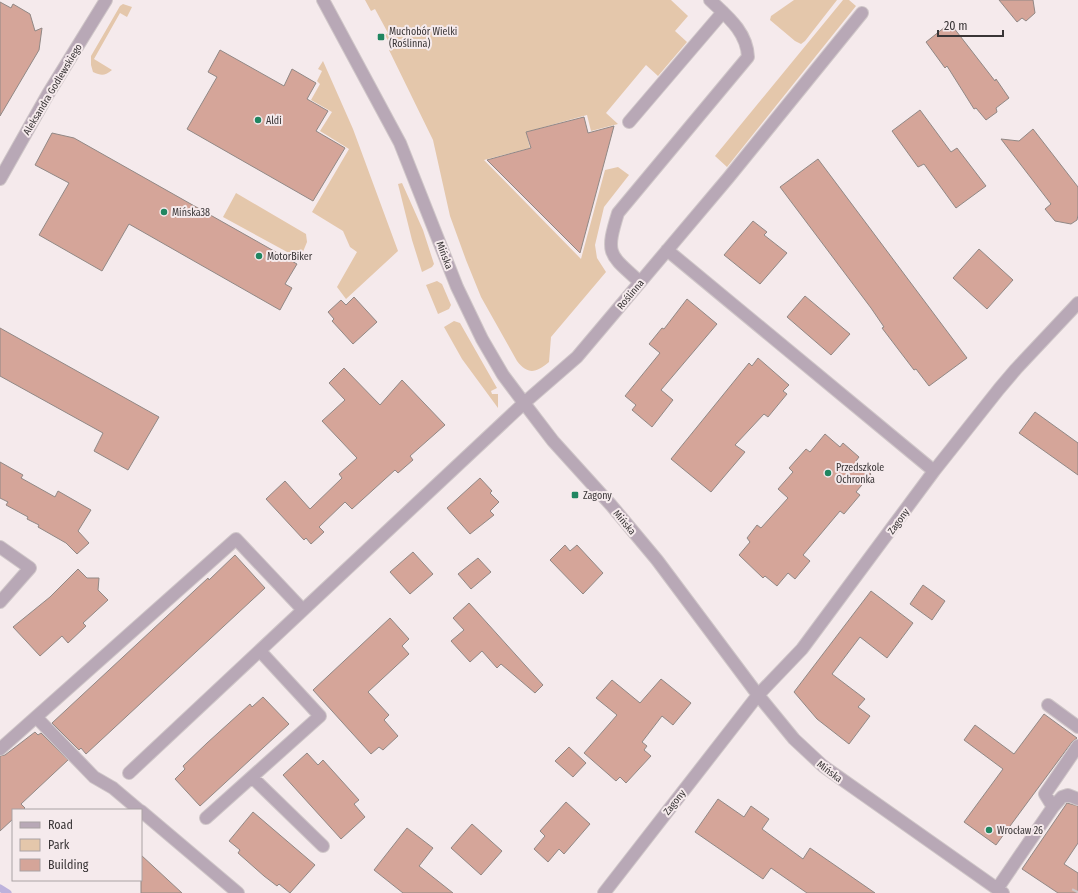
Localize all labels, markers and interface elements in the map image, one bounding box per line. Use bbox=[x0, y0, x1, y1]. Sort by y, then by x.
scale bar bbox=[938, 12, 1003, 38]
text: 20 m bbox=[944, 19, 968, 33]
place label: Muchobór Wielki (Roślinna) bbox=[389, 26, 457, 50]
marker: Muchobór Wielki (Roślinna) bbox=[376, 32, 386, 42]
street label: Aleksandra Godlewskiego bbox=[21, 42, 85, 137]
marker: Aldi bbox=[253, 115, 263, 125]
place label: Aldi bbox=[266, 115, 282, 127]
place label: Mińska38 bbox=[172, 206, 210, 219]
marker: Mińska38 bbox=[159, 207, 169, 217]
street label: Mińska bbox=[433, 240, 456, 271]
marker: MotorBiker bbox=[254, 251, 264, 261]
place label: MotorBiker bbox=[267, 251, 313, 263]
street label: Roślinna bbox=[615, 277, 647, 312]
place label: Przedszkole Ochronka bbox=[836, 462, 884, 486]
marker: Przedszkole Ochronka bbox=[823, 468, 833, 478]
marker: Zagony bbox=[570, 490, 580, 500]
place label: Zagony bbox=[583, 490, 612, 502]
street label: Zagony bbox=[885, 506, 912, 537]
street label: Mińska bbox=[610, 507, 639, 538]
street label: Mińska bbox=[814, 758, 845, 785]
street label: Zagony bbox=[661, 787, 689, 818]
legend bbox=[12, 809, 142, 881]
text: Road bbox=[48, 818, 73, 832]
marker: Wrocław 26 bbox=[984, 825, 994, 835]
place label: Wrocław 26 bbox=[997, 825, 1043, 837]
text: Park bbox=[48, 838, 70, 852]
text: Building bbox=[48, 858, 89, 872]

